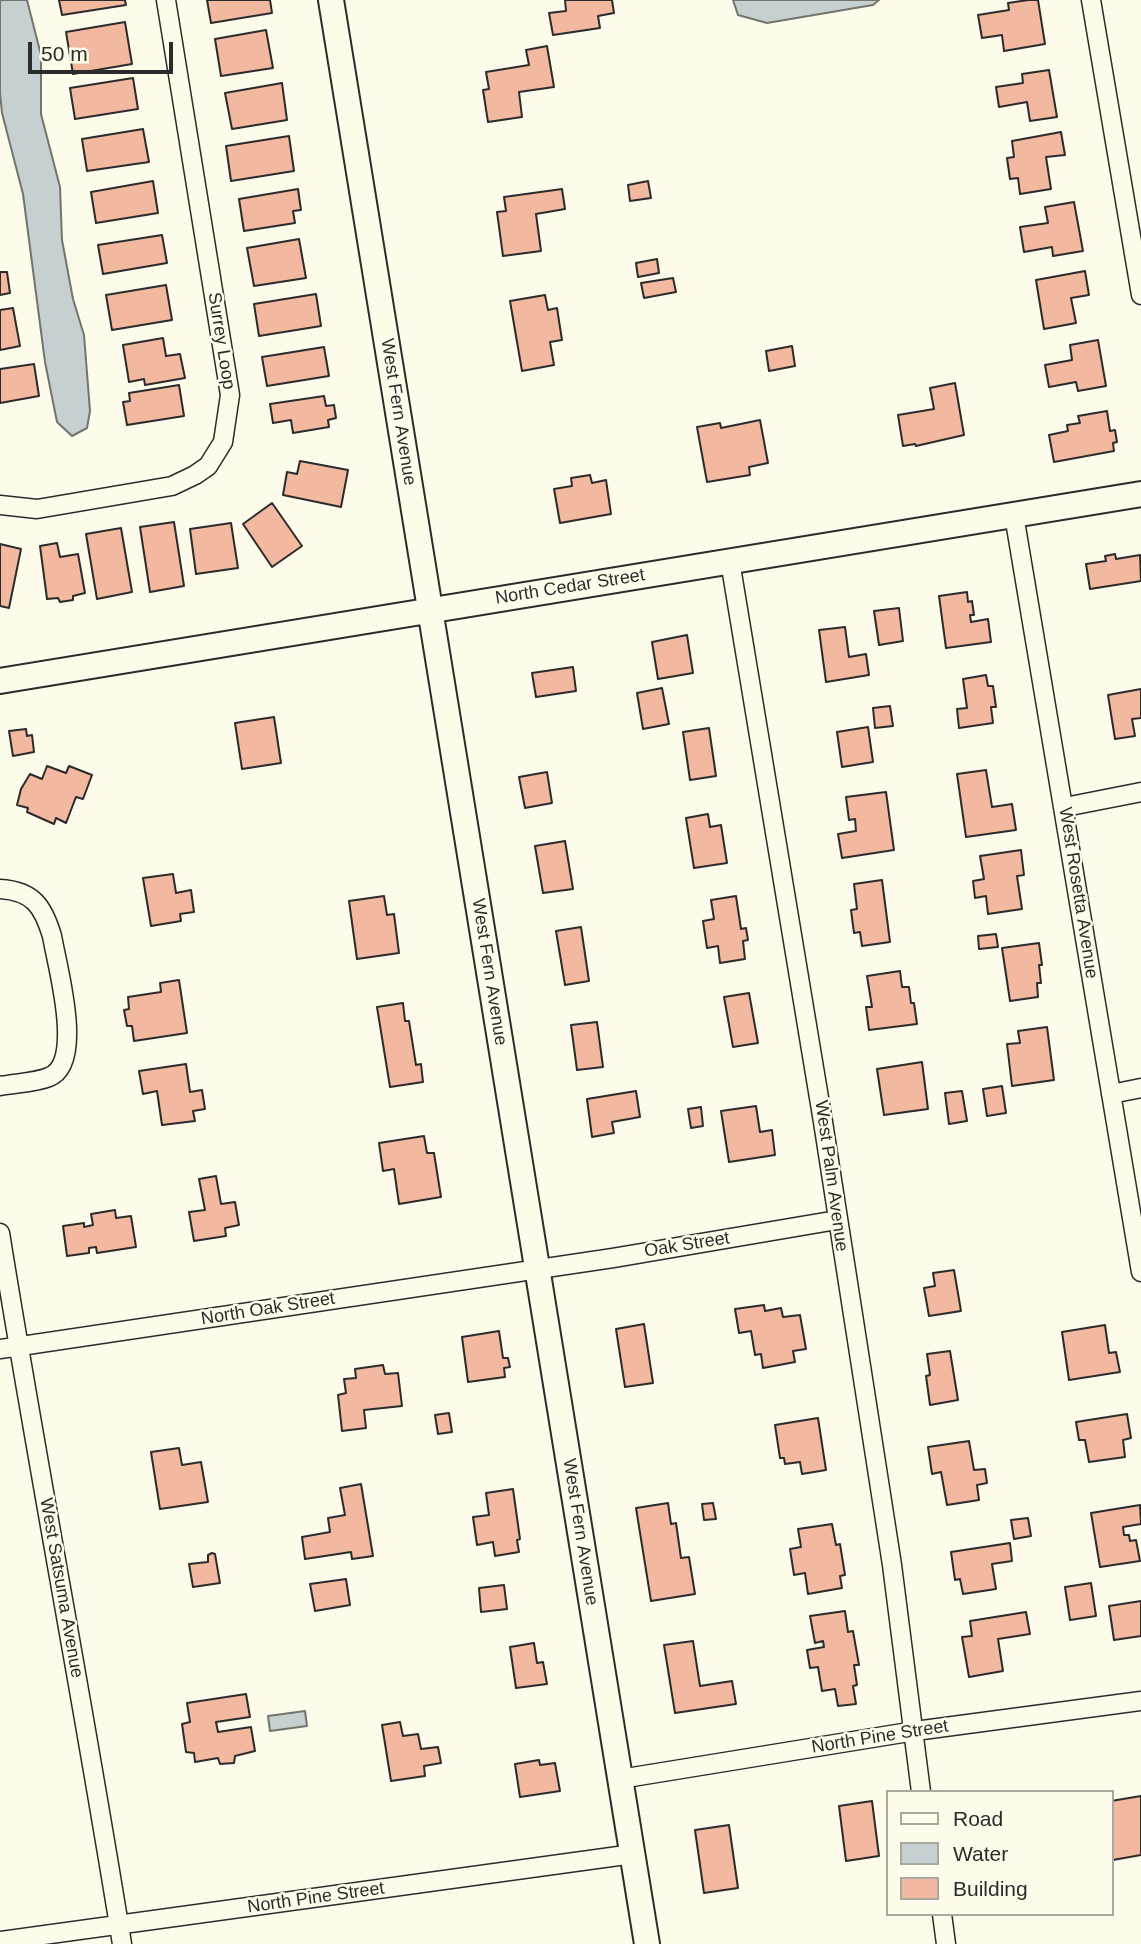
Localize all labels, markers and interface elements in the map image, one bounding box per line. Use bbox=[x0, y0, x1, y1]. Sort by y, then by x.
scale bar bbox=[32, 28, 177, 72]
text: 50 m bbox=[41, 42, 88, 65]
street label: Surrey Loop bbox=[203, 291, 239, 391]
street label: West Fern Avenue bbox=[376, 337, 420, 487]
street label: North Cedar Street bbox=[494, 565, 646, 609]
street label: West Rosetta Avenue bbox=[1054, 806, 1102, 980]
street label: West Fern Avenue bbox=[467, 897, 511, 1047]
street label: West Palm Avenue bbox=[810, 1099, 852, 1253]
street label: Oak Street bbox=[643, 1228, 731, 1262]
street label: North Oak Street bbox=[200, 1288, 336, 1330]
street label: West Fern Avenue bbox=[558, 1457, 602, 1607]
street label: West Satsuma Avenue bbox=[35, 1496, 87, 1680]
street label: North Pine Street bbox=[810, 1716, 950, 1758]
legend bbox=[886, 1790, 1113, 1916]
text: Road bbox=[953, 1807, 1003, 1830]
text: Water bbox=[953, 1842, 1008, 1865]
text: Building bbox=[953, 1877, 1028, 1900]
street label: North Pine Street bbox=[246, 1878, 386, 1918]

